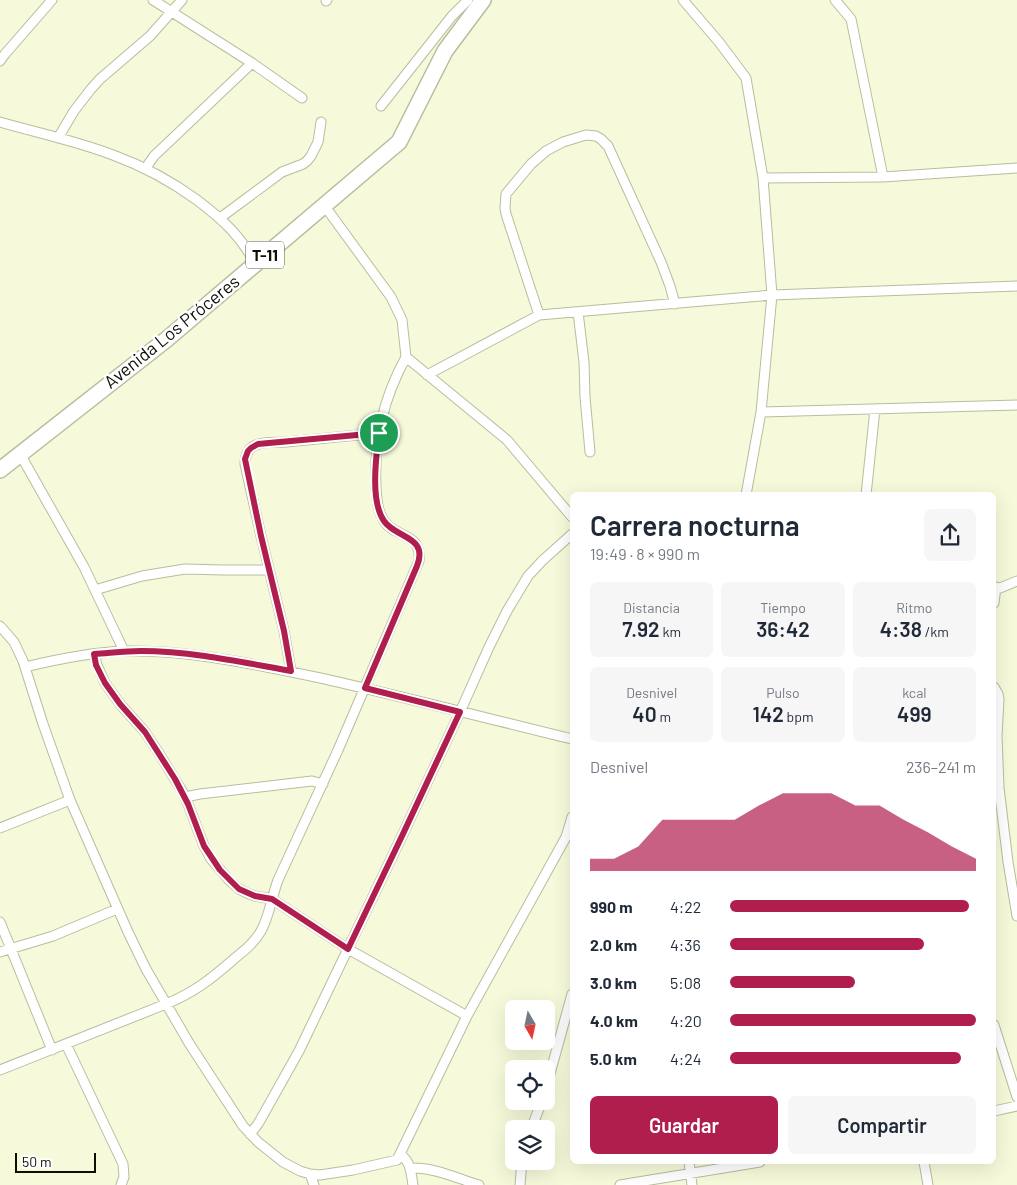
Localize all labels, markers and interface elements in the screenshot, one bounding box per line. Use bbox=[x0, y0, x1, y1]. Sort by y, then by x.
road number: T-11 bbox=[246, 242, 284, 268]
street label: Avenida Los Próceres bbox=[99, 270, 243, 393]
pin bbox=[358, 412, 400, 454]
icon: arrive bbox=[365, 419, 393, 447]
text: Carrera nocturna bbox=[590, 508, 800, 542]
button: share bbox=[924, 509, 976, 561]
text: 19:49 · 8 × 990 m bbox=[590, 544, 700, 563]
text: Distancia bbox=[623, 599, 680, 616]
text: Tiempo bbox=[760, 599, 806, 616]
text: Ritmo bbox=[896, 599, 933, 616]
text: 7.92 bbox=[622, 616, 660, 641]
text: 36:42 bbox=[756, 616, 810, 641]
text: 4:38 bbox=[880, 616, 922, 641]
text: km bbox=[660, 623, 681, 640]
text: /km bbox=[922, 623, 949, 640]
text: Desnivel bbox=[626, 684, 677, 701]
text: Pulso bbox=[766, 684, 800, 701]
text: kcal bbox=[902, 684, 927, 701]
text: 40 bbox=[632, 701, 657, 726]
text: 142 bbox=[752, 701, 784, 726]
text: 499 bbox=[897, 701, 932, 726]
text: m bbox=[657, 708, 671, 725]
text: bpm bbox=[784, 708, 814, 725]
text: Desnivel bbox=[590, 757, 648, 776]
text: 236–241 m bbox=[906, 757, 976, 776]
text: 990 m bbox=[590, 897, 633, 916]
text: 4:22 bbox=[670, 897, 701, 916]
text: 2.0 km bbox=[590, 935, 637, 954]
text: 4:36 bbox=[670, 935, 701, 954]
text: 3.0 km bbox=[590, 973, 637, 992]
text: 5:08 bbox=[670, 973, 701, 992]
north arrow bbox=[505, 1000, 555, 1050]
map controls bbox=[505, 1000, 555, 1170]
text: 4.0 km bbox=[590, 1011, 638, 1030]
text: 4:20 bbox=[670, 1011, 702, 1030]
text: 5.0 km bbox=[590, 1049, 637, 1068]
text: 4:24 bbox=[670, 1049, 702, 1068]
button: locate bbox=[505, 1060, 555, 1110]
button: Guardar bbox=[590, 1096, 778, 1154]
button: Compartir bbox=[788, 1096, 976, 1154]
button: layers bbox=[505, 1120, 555, 1170]
scale bar bbox=[15, 1150, 96, 1173]
text: 50 m bbox=[22, 1153, 51, 1170]

